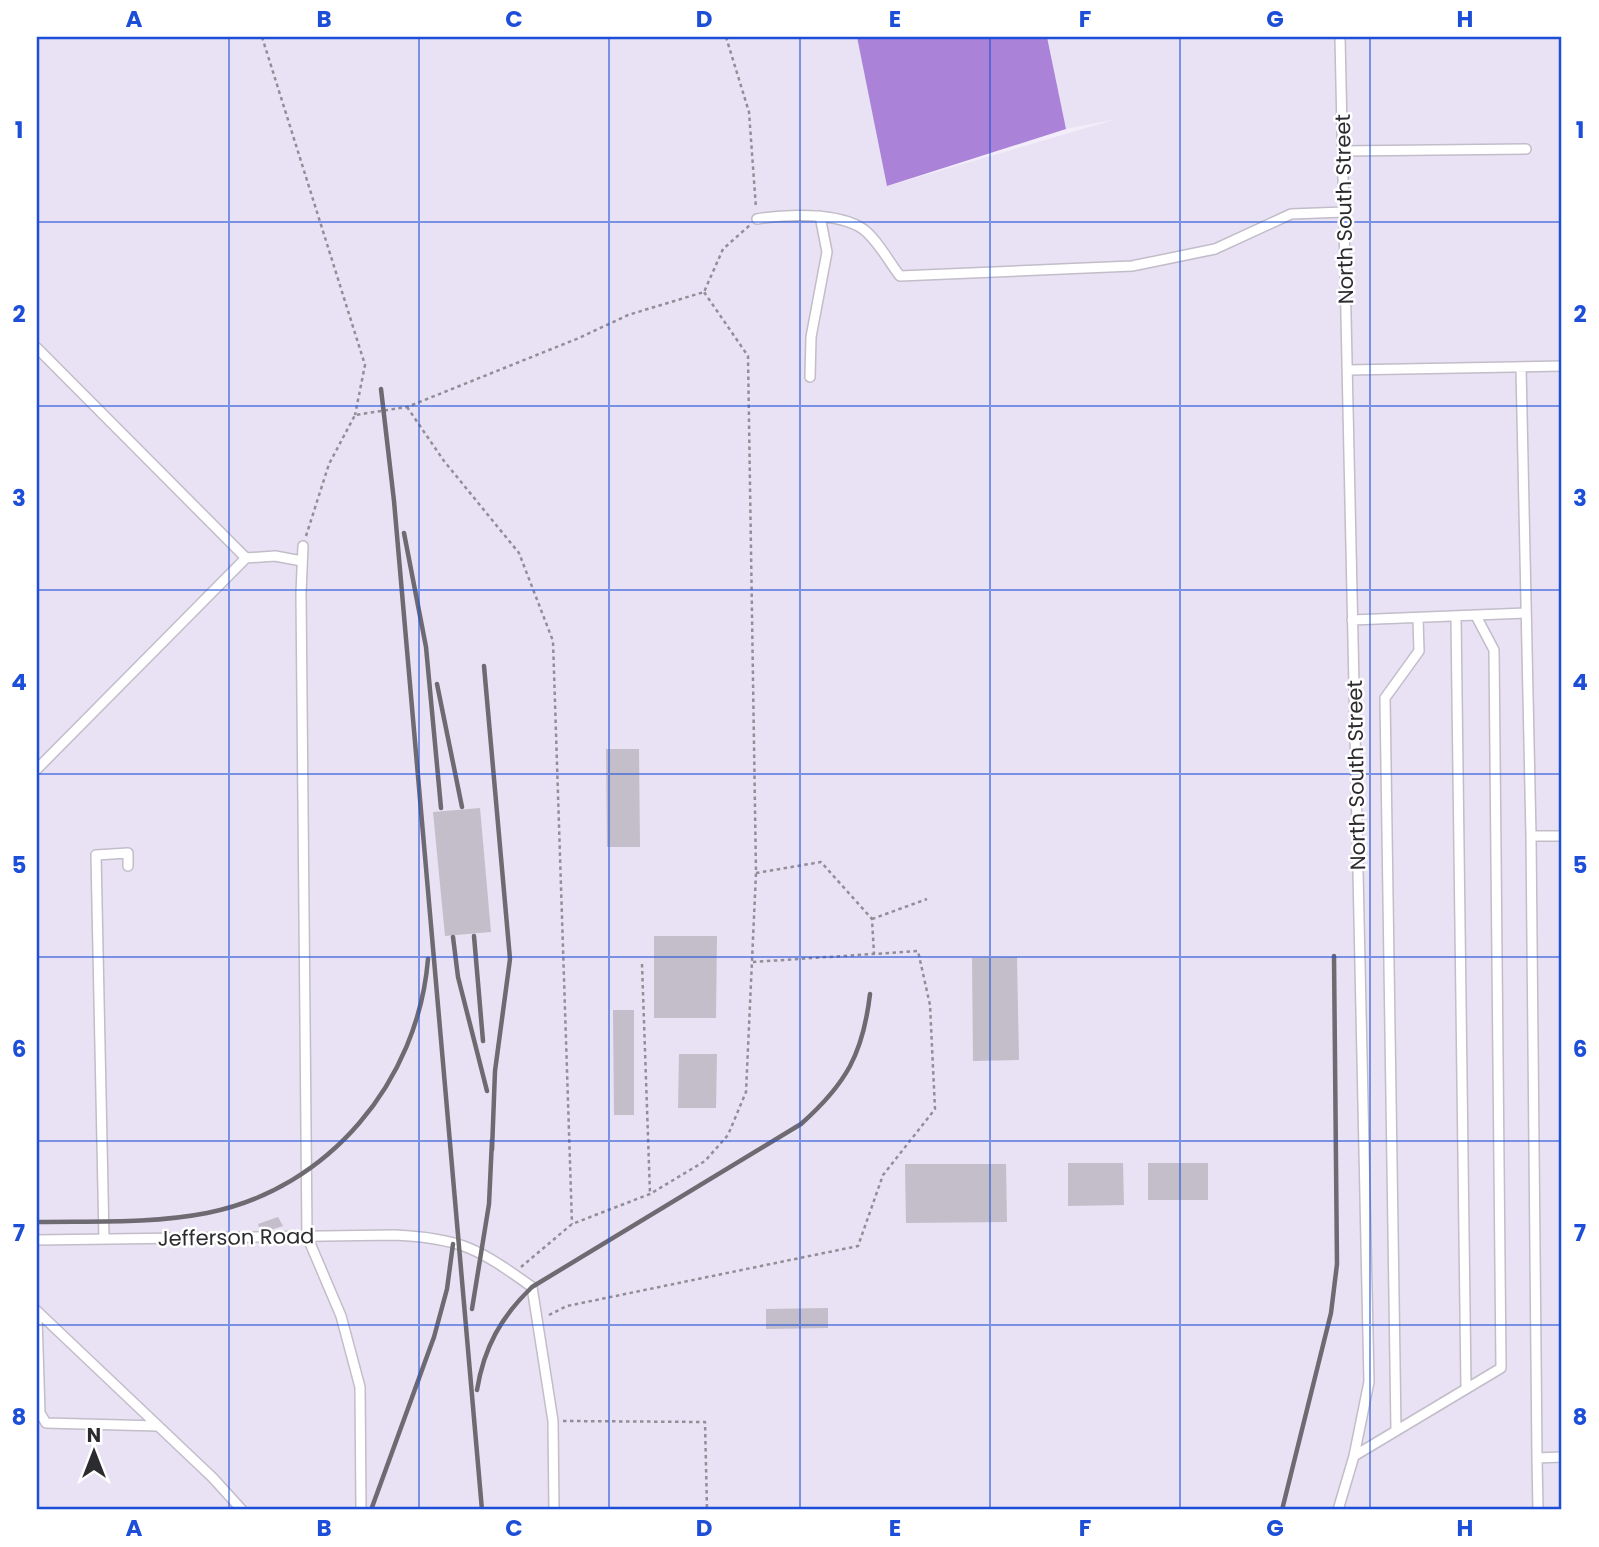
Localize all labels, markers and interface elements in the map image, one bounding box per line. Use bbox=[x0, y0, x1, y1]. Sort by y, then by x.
text: A bbox=[126, 3, 143, 35]
text: B bbox=[316, 3, 332, 35]
text: C bbox=[505, 3, 523, 35]
text: D bbox=[696, 3, 712, 35]
text: E bbox=[889, 3, 901, 35]
text: F bbox=[1079, 3, 1091, 35]
text: G bbox=[1266, 3, 1284, 35]
text: H bbox=[1457, 3, 1473, 35]
text: 1 bbox=[15, 114, 23, 146]
street label: North South Street bbox=[1328, 114, 1360, 304]
text: 1 bbox=[1576, 114, 1584, 146]
text: 2 bbox=[12, 298, 26, 330]
text: 2 bbox=[1573, 298, 1587, 330]
text: 3 bbox=[12, 482, 26, 514]
text: 3 bbox=[1573, 482, 1587, 514]
text: 4 bbox=[11, 666, 27, 698]
text: 4 bbox=[1572, 666, 1588, 698]
street label: North South Street bbox=[1340, 680, 1372, 870]
text: 5 bbox=[12, 849, 26, 881]
text: 5 bbox=[1573, 849, 1587, 881]
text: 6 bbox=[12, 1033, 26, 1065]
text: 6 bbox=[1573, 1033, 1587, 1065]
text: 7 bbox=[13, 1217, 25, 1249]
text: 7 bbox=[1574, 1217, 1586, 1249]
street label: Jefferson Road bbox=[157, 1221, 315, 1253]
text: 8 bbox=[12, 1401, 26, 1433]
text: 8 bbox=[1573, 1401, 1587, 1433]
north arrow bbox=[60, 1418, 130, 1488]
text: N bbox=[87, 1422, 101, 1449]
text: A bbox=[126, 1512, 143, 1544]
text: B bbox=[316, 1512, 332, 1544]
text: C bbox=[505, 1512, 523, 1544]
text: D bbox=[696, 1512, 712, 1544]
text: E bbox=[889, 1512, 901, 1544]
text: F bbox=[1079, 1512, 1091, 1544]
text: G bbox=[1266, 1512, 1284, 1544]
text: H bbox=[1457, 1512, 1473, 1544]

